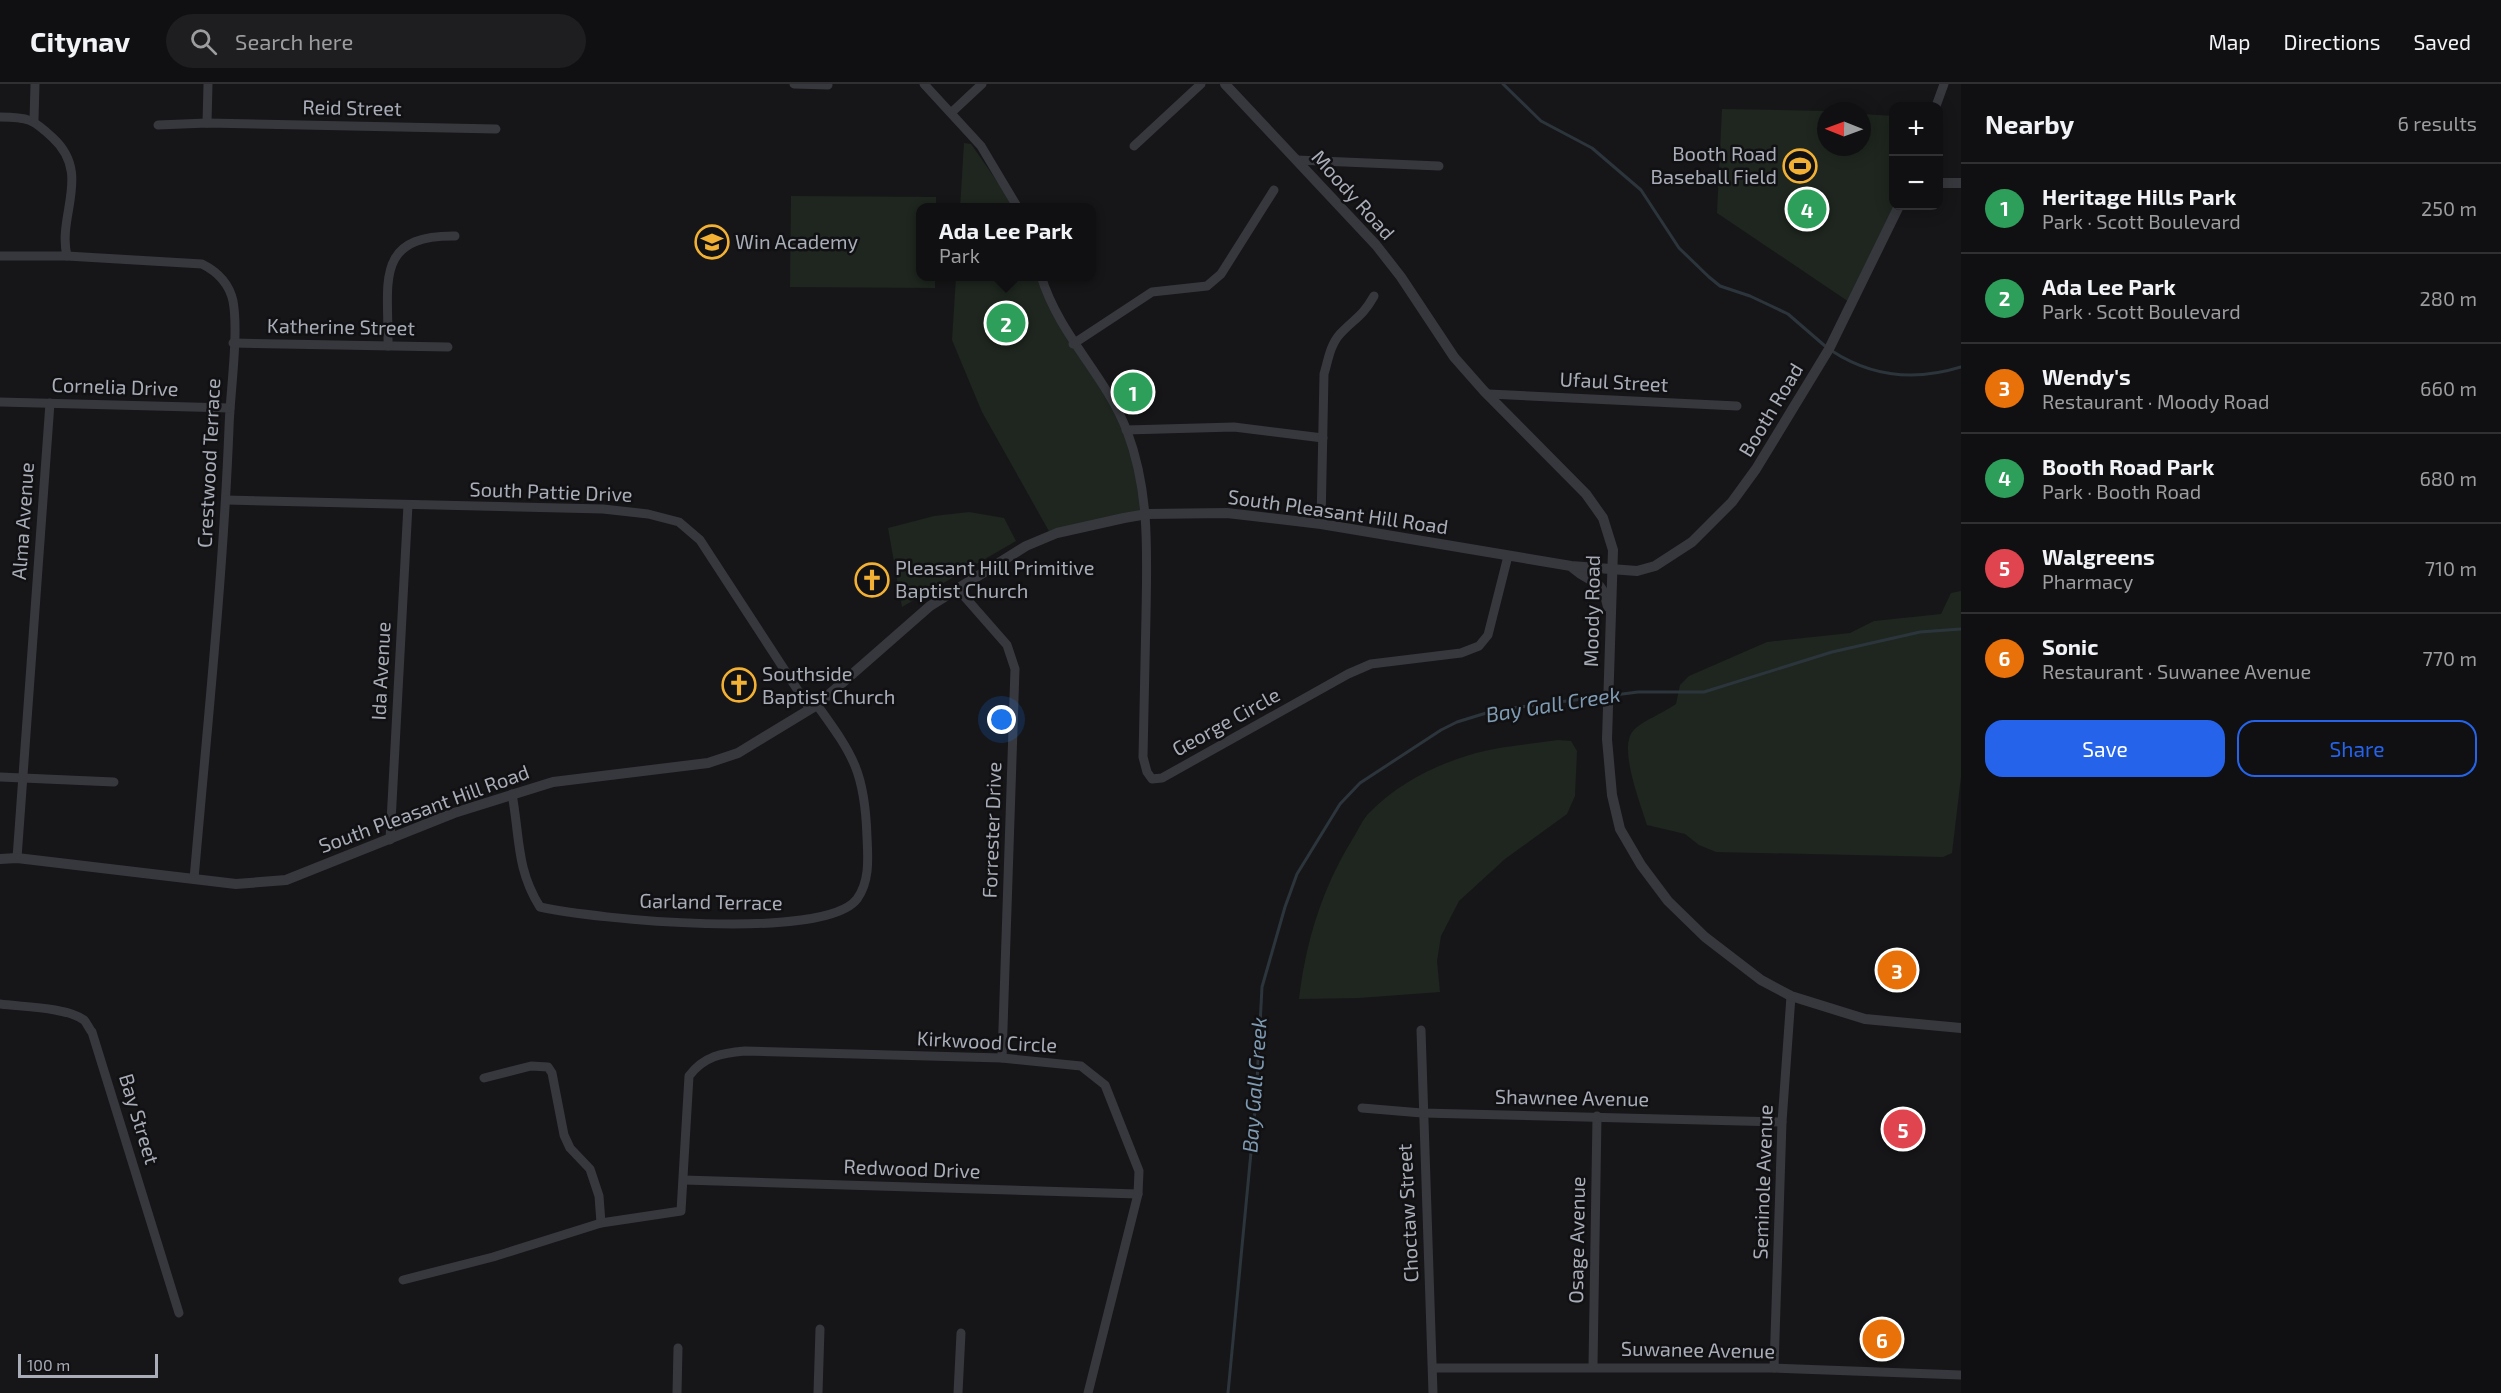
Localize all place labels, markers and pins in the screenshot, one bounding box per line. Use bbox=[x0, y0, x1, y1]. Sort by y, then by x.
place label: Booth Road Baseball Field bbox=[1651, 141, 1777, 188]
sports icon: Booth Road Baseball Field bbox=[1782, 148, 1818, 184]
pin: 4 bbox=[1788, 186, 1826, 232]
school or university icon: Win Academy bbox=[694, 224, 730, 260]
place label: Win Academy bbox=[735, 229, 858, 253]
pin: 2 bbox=[986, 300, 1026, 346]
pin: 1 bbox=[1114, 370, 1152, 414]
place label: Pleasant Hill Primitive Baptist Church bbox=[895, 555, 1095, 602]
church icon: Pleasant Hill Primitive Baptist Church bbox=[854, 562, 890, 598]
place label: Southside Baptist Church bbox=[762, 661, 895, 708]
church icon: Southside Baptist Church bbox=[721, 667, 757, 703]
pin: 3 bbox=[1878, 948, 1916, 992]
pin: 5 bbox=[1884, 1106, 1922, 1152]
pin: 6 bbox=[1862, 1316, 1902, 1362]

